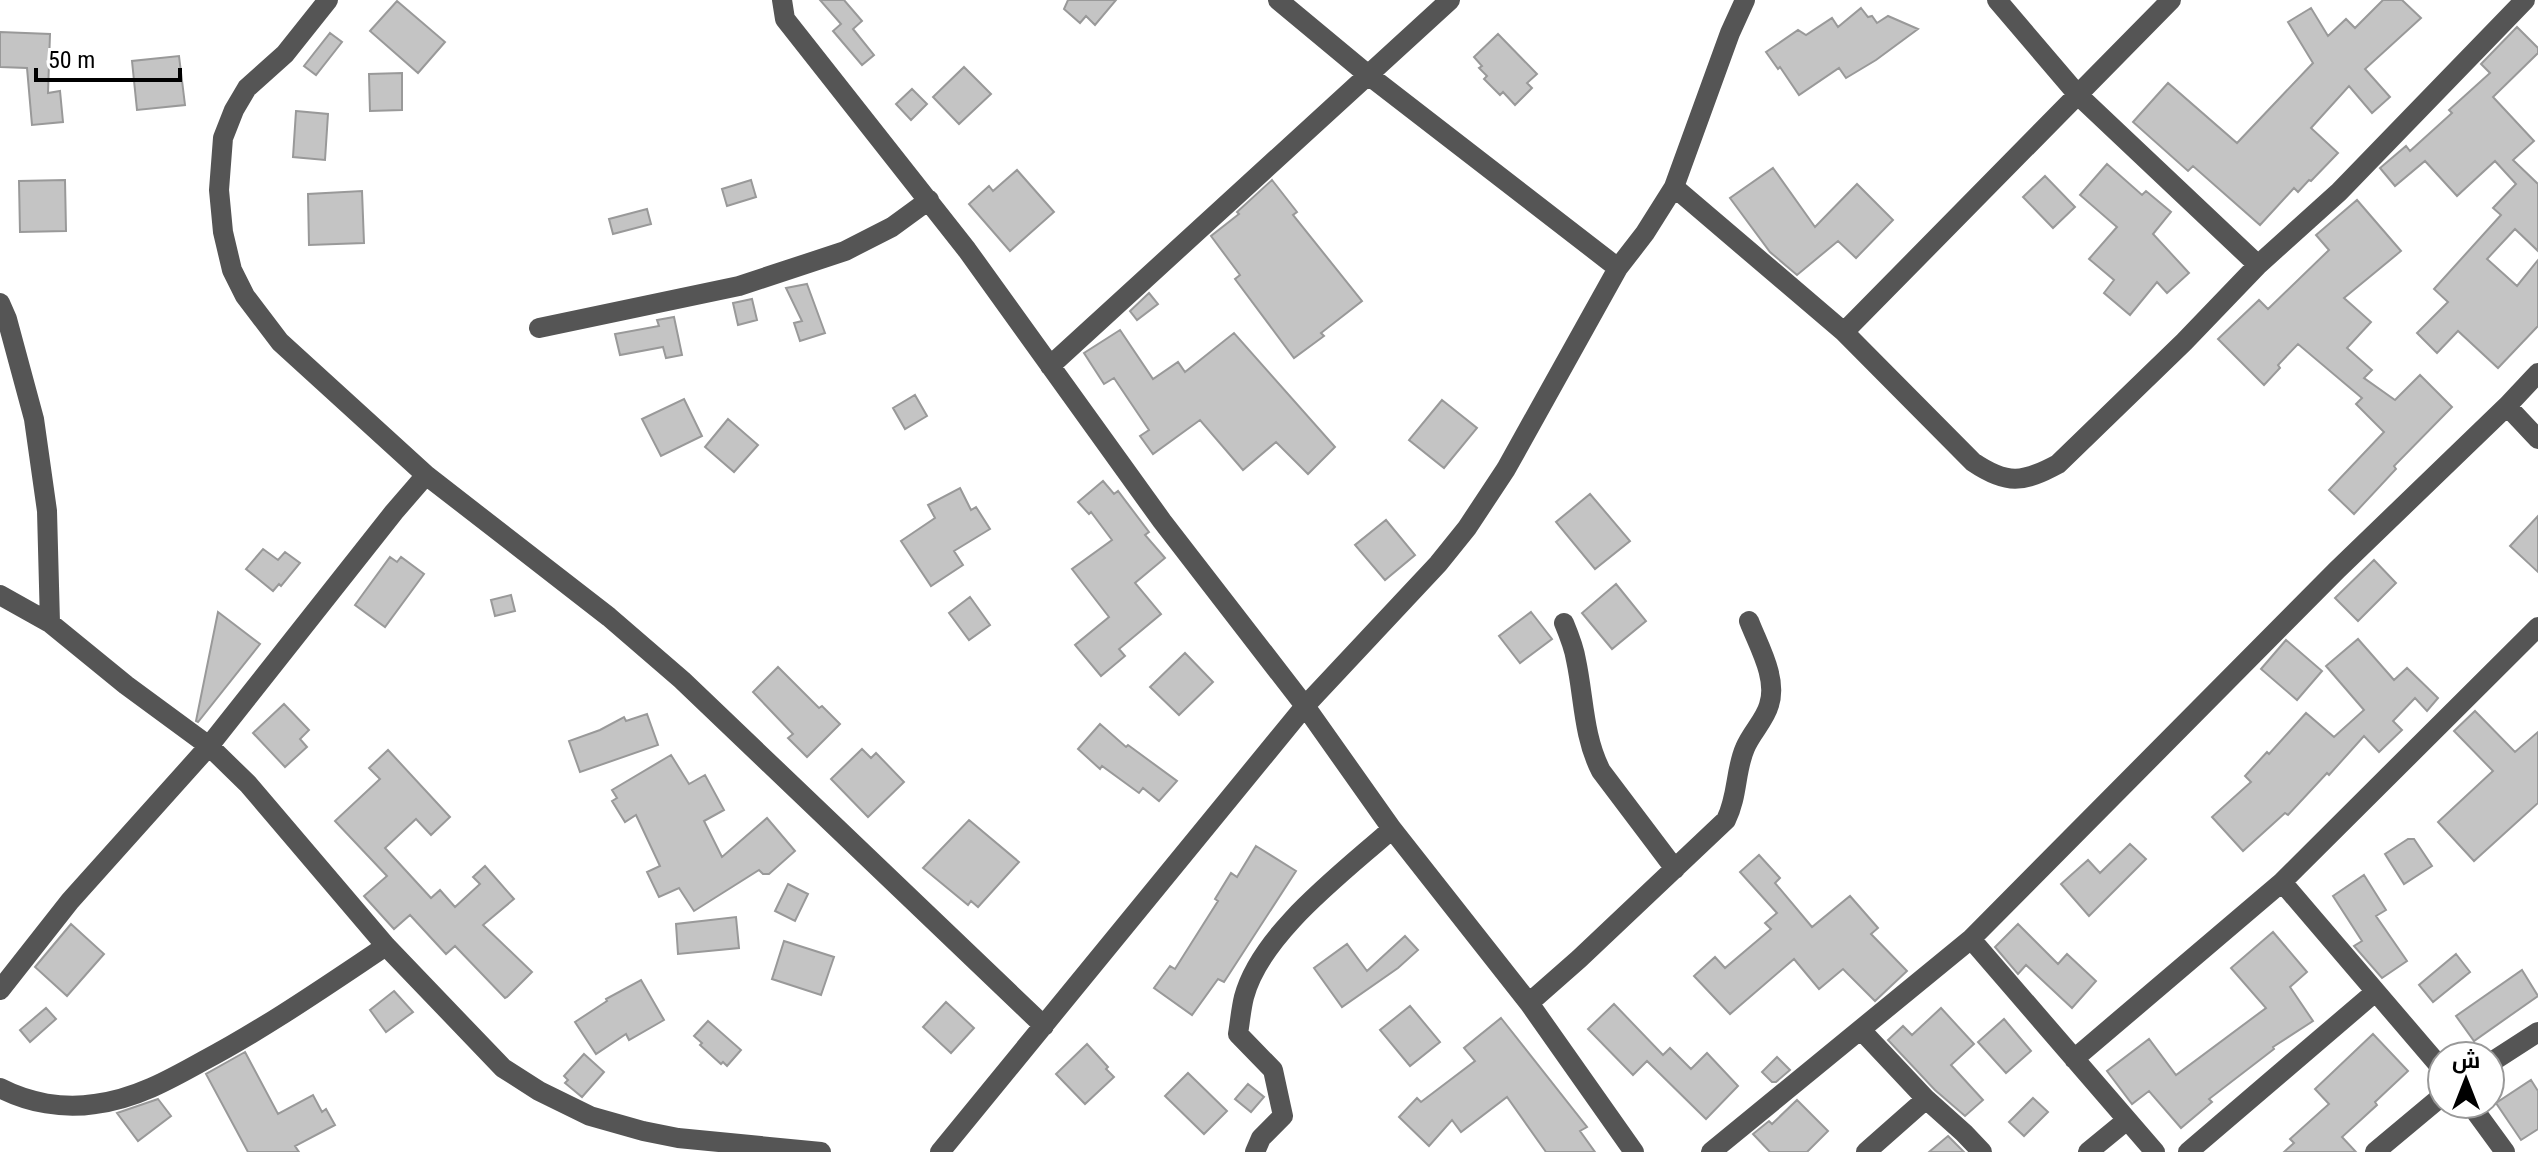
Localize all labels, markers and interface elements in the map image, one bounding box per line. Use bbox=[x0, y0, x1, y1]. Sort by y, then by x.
scale bar bbox=[36, 32, 180, 82]
text: 50 m bbox=[48, 46, 95, 74]
north arrow bbox=[2426, 1040, 2506, 1120]
text: ش bbox=[2452, 1048, 2480, 1074]

